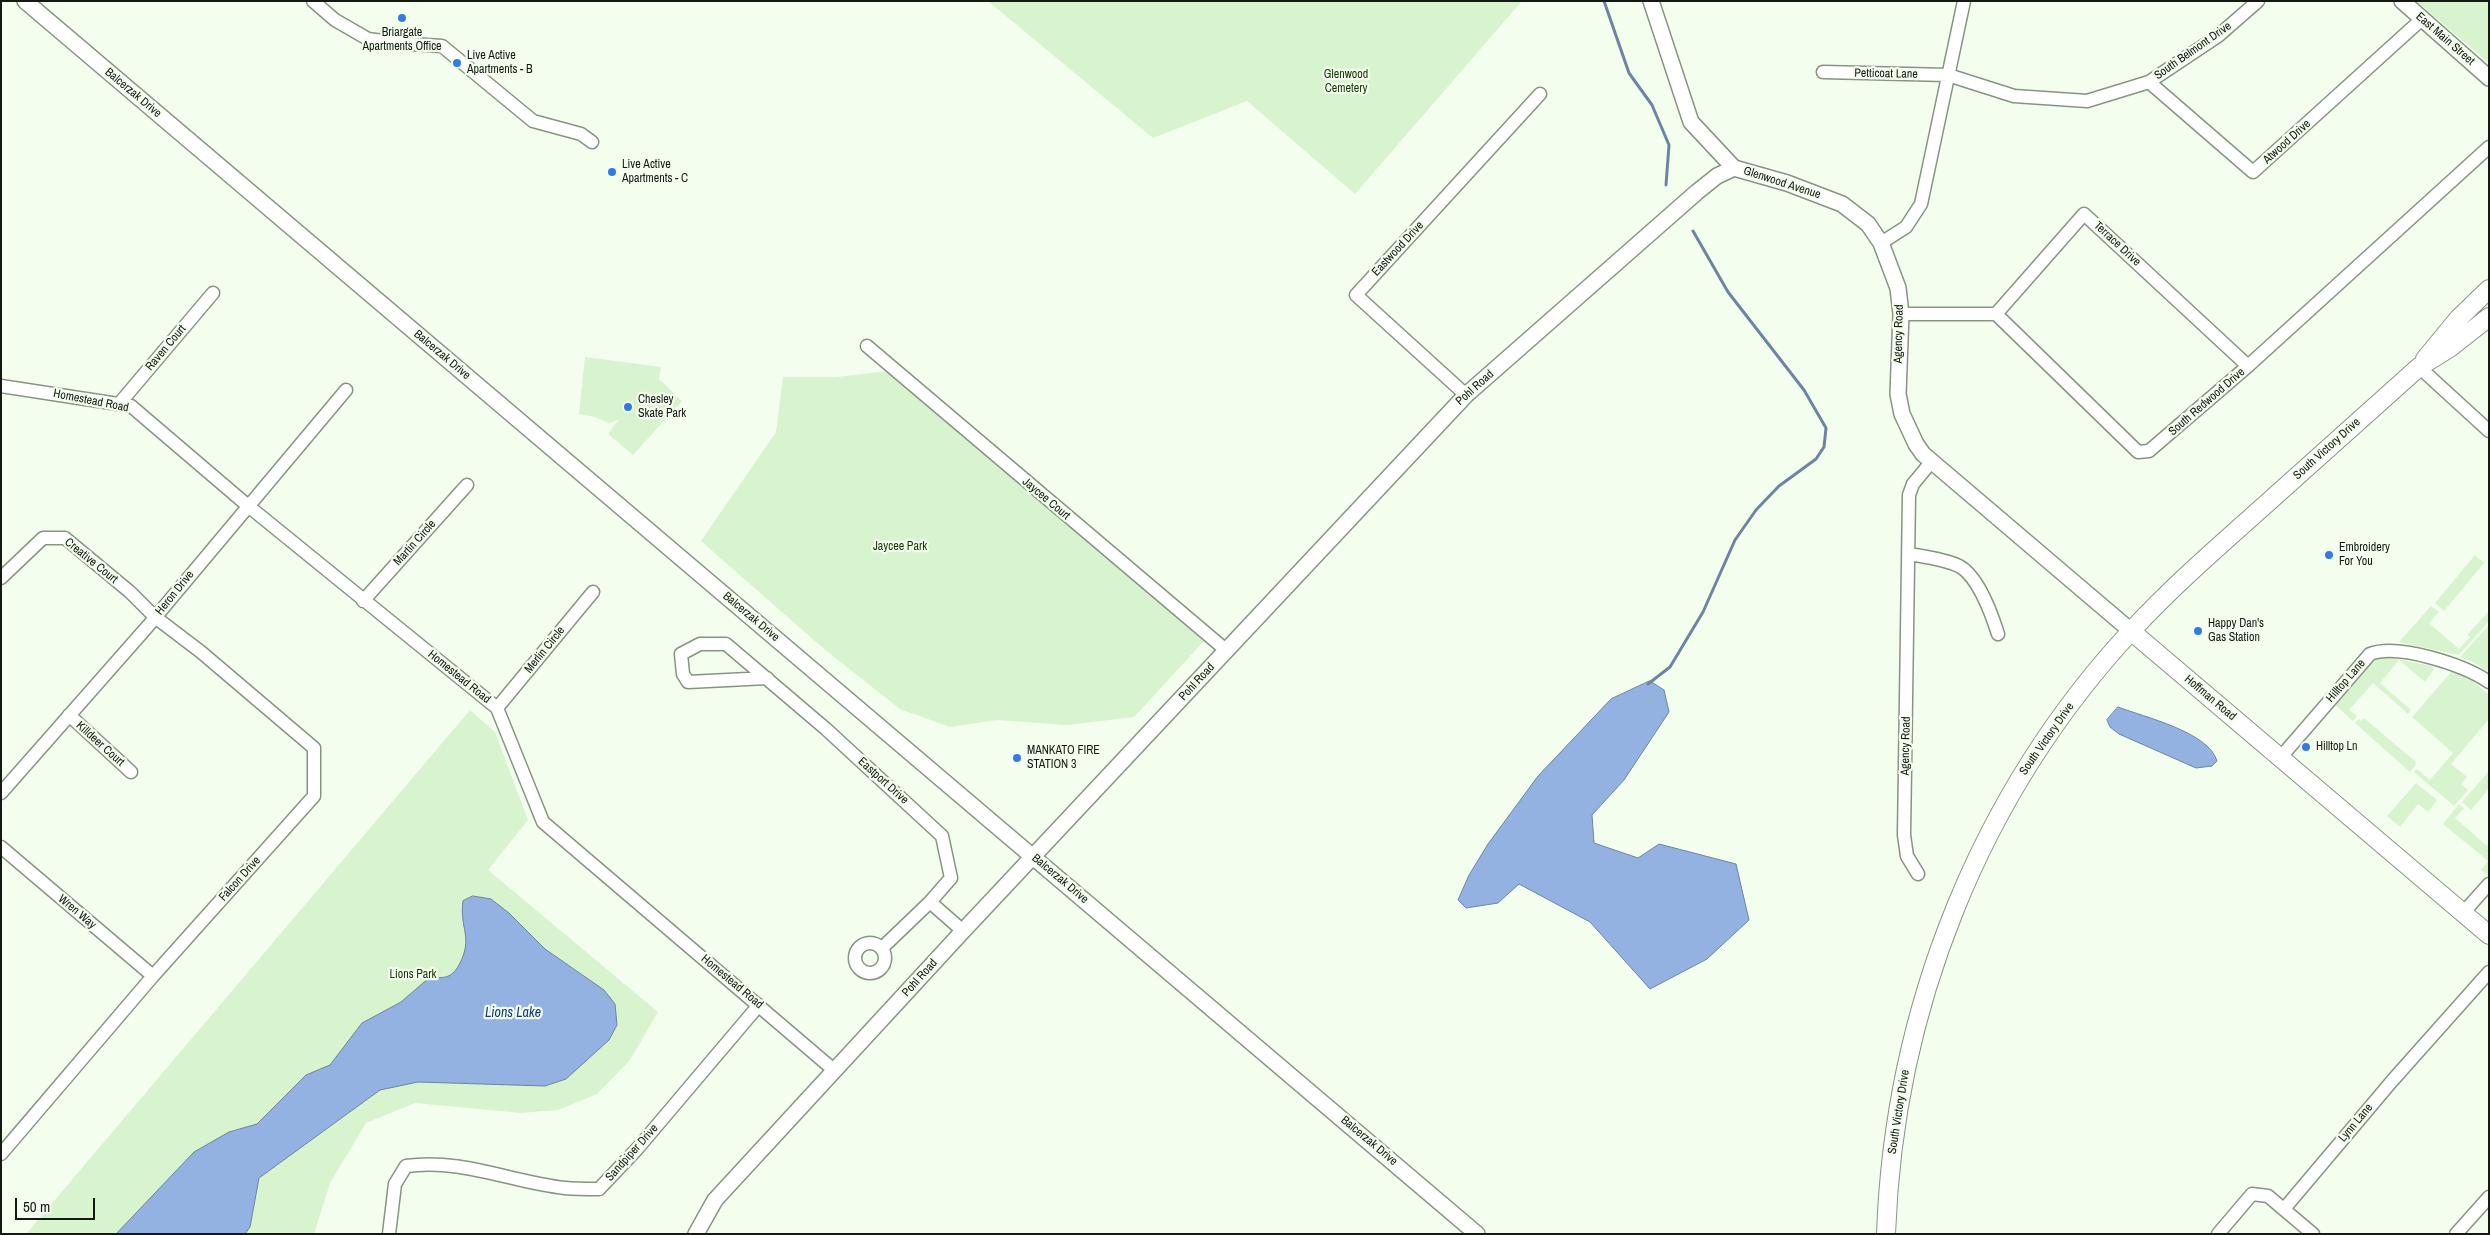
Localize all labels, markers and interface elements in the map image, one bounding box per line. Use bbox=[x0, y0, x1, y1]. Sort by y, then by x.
street label: East Main Street bbox=[2413, 10, 2477, 68]
marker: Briargate Apartments Office bbox=[396, 12, 408, 24]
street label: South Belmont Drive bbox=[2152, 19, 2234, 83]
place label: Briargate Apartments Office bbox=[362, 26, 442, 54]
place label: Live Active Apartments - B bbox=[467, 49, 533, 77]
marker: Live Active Apartments - B bbox=[451, 57, 463, 69]
street label: Balcerzak Drive bbox=[102, 65, 164, 121]
street label: Petticoat Lane bbox=[1854, 66, 1918, 82]
park label: Glenwood Cemetery bbox=[1324, 68, 1368, 96]
street label: Atwood Drive bbox=[2260, 117, 2314, 167]
place label: Live Active Apartments - C bbox=[622, 158, 688, 186]
street label: Glenwood Avenue bbox=[1742, 164, 1822, 202]
marker: Live Active Apartments - C bbox=[606, 166, 618, 178]
street label: Eastwood Drive bbox=[1369, 219, 1427, 279]
street label: Terrace Drive bbox=[2090, 219, 2144, 269]
street label: Agency Road bbox=[1891, 304, 1907, 364]
street label: Raven Court bbox=[143, 322, 189, 374]
street label: Balcerzak Drive bbox=[411, 327, 473, 383]
street label: South Redwood Drive bbox=[2166, 365, 2248, 439]
street label: Pohl Road bbox=[1453, 367, 1497, 409]
street label: Homestead Road bbox=[52, 387, 130, 415]
place label: Chesley Skate Park bbox=[638, 393, 686, 421]
marker: Chesley Skate Park bbox=[622, 401, 634, 413]
street label: South Victory Drive bbox=[2291, 415, 2363, 483]
street label: Jaycee Court bbox=[1019, 475, 1073, 523]
street label: Martin Circle bbox=[391, 517, 439, 569]
street label: Creative Court bbox=[62, 535, 120, 587]
park label: Jaycee Park bbox=[873, 540, 927, 554]
place label: Embroidery For You bbox=[2339, 541, 2390, 569]
marker: Embroidery For You bbox=[2323, 549, 2335, 561]
street label: Heron Drive bbox=[153, 568, 197, 618]
street label: Balcerzak Drive bbox=[720, 589, 782, 645]
place label: Happy Dan's Gas Station bbox=[2208, 617, 2264, 645]
street label: Merlin Circle bbox=[522, 624, 568, 676]
marker: Happy Dan's Gas Station bbox=[2192, 625, 2204, 637]
street label: Homestead Road bbox=[425, 647, 493, 707]
street label: Hilltop Lane bbox=[2323, 656, 2369, 706]
street label: Pohl Road bbox=[1176, 660, 1218, 704]
street label: Hoffman Road bbox=[2181, 672, 2239, 724]
street label: South Victory Drive bbox=[2017, 700, 2077, 778]
street label: Agency Road bbox=[1898, 716, 1914, 776]
street label: Killdeer Court bbox=[73, 719, 127, 769]
place label: Hilltop Ln bbox=[2316, 740, 2358, 754]
marker: Hilltop Ln bbox=[2300, 741, 2312, 753]
place label: MANKATO FIRE STATION 3 bbox=[1027, 744, 1100, 772]
marker: MANKATO FIRE STATION 3 bbox=[1011, 752, 1023, 764]
street label: Eastport Drive bbox=[855, 755, 911, 807]
street label: Balcerzak Drive bbox=[1029, 851, 1091, 907]
street label: Falcon Drive bbox=[216, 854, 264, 904]
street label: Wren Way bbox=[55, 892, 99, 932]
street label: Homestead Road bbox=[698, 952, 766, 1012]
street label: Pohl Road bbox=[899, 956, 941, 1000]
park label: Lions Park bbox=[389, 968, 437, 982]
water label: Lions Lake bbox=[485, 1005, 541, 1021]
street label: South Victory Drive bbox=[1885, 1069, 1913, 1155]
street label: Lynn Lane bbox=[2336, 1101, 2376, 1145]
street label: Balcerzak Drive bbox=[1338, 1113, 1400, 1169]
street label: Sandpiper Drive bbox=[603, 1122, 661, 1184]
scale bar bbox=[18, 1188, 98, 1220]
text: 50 m bbox=[23, 1196, 50, 1217]

